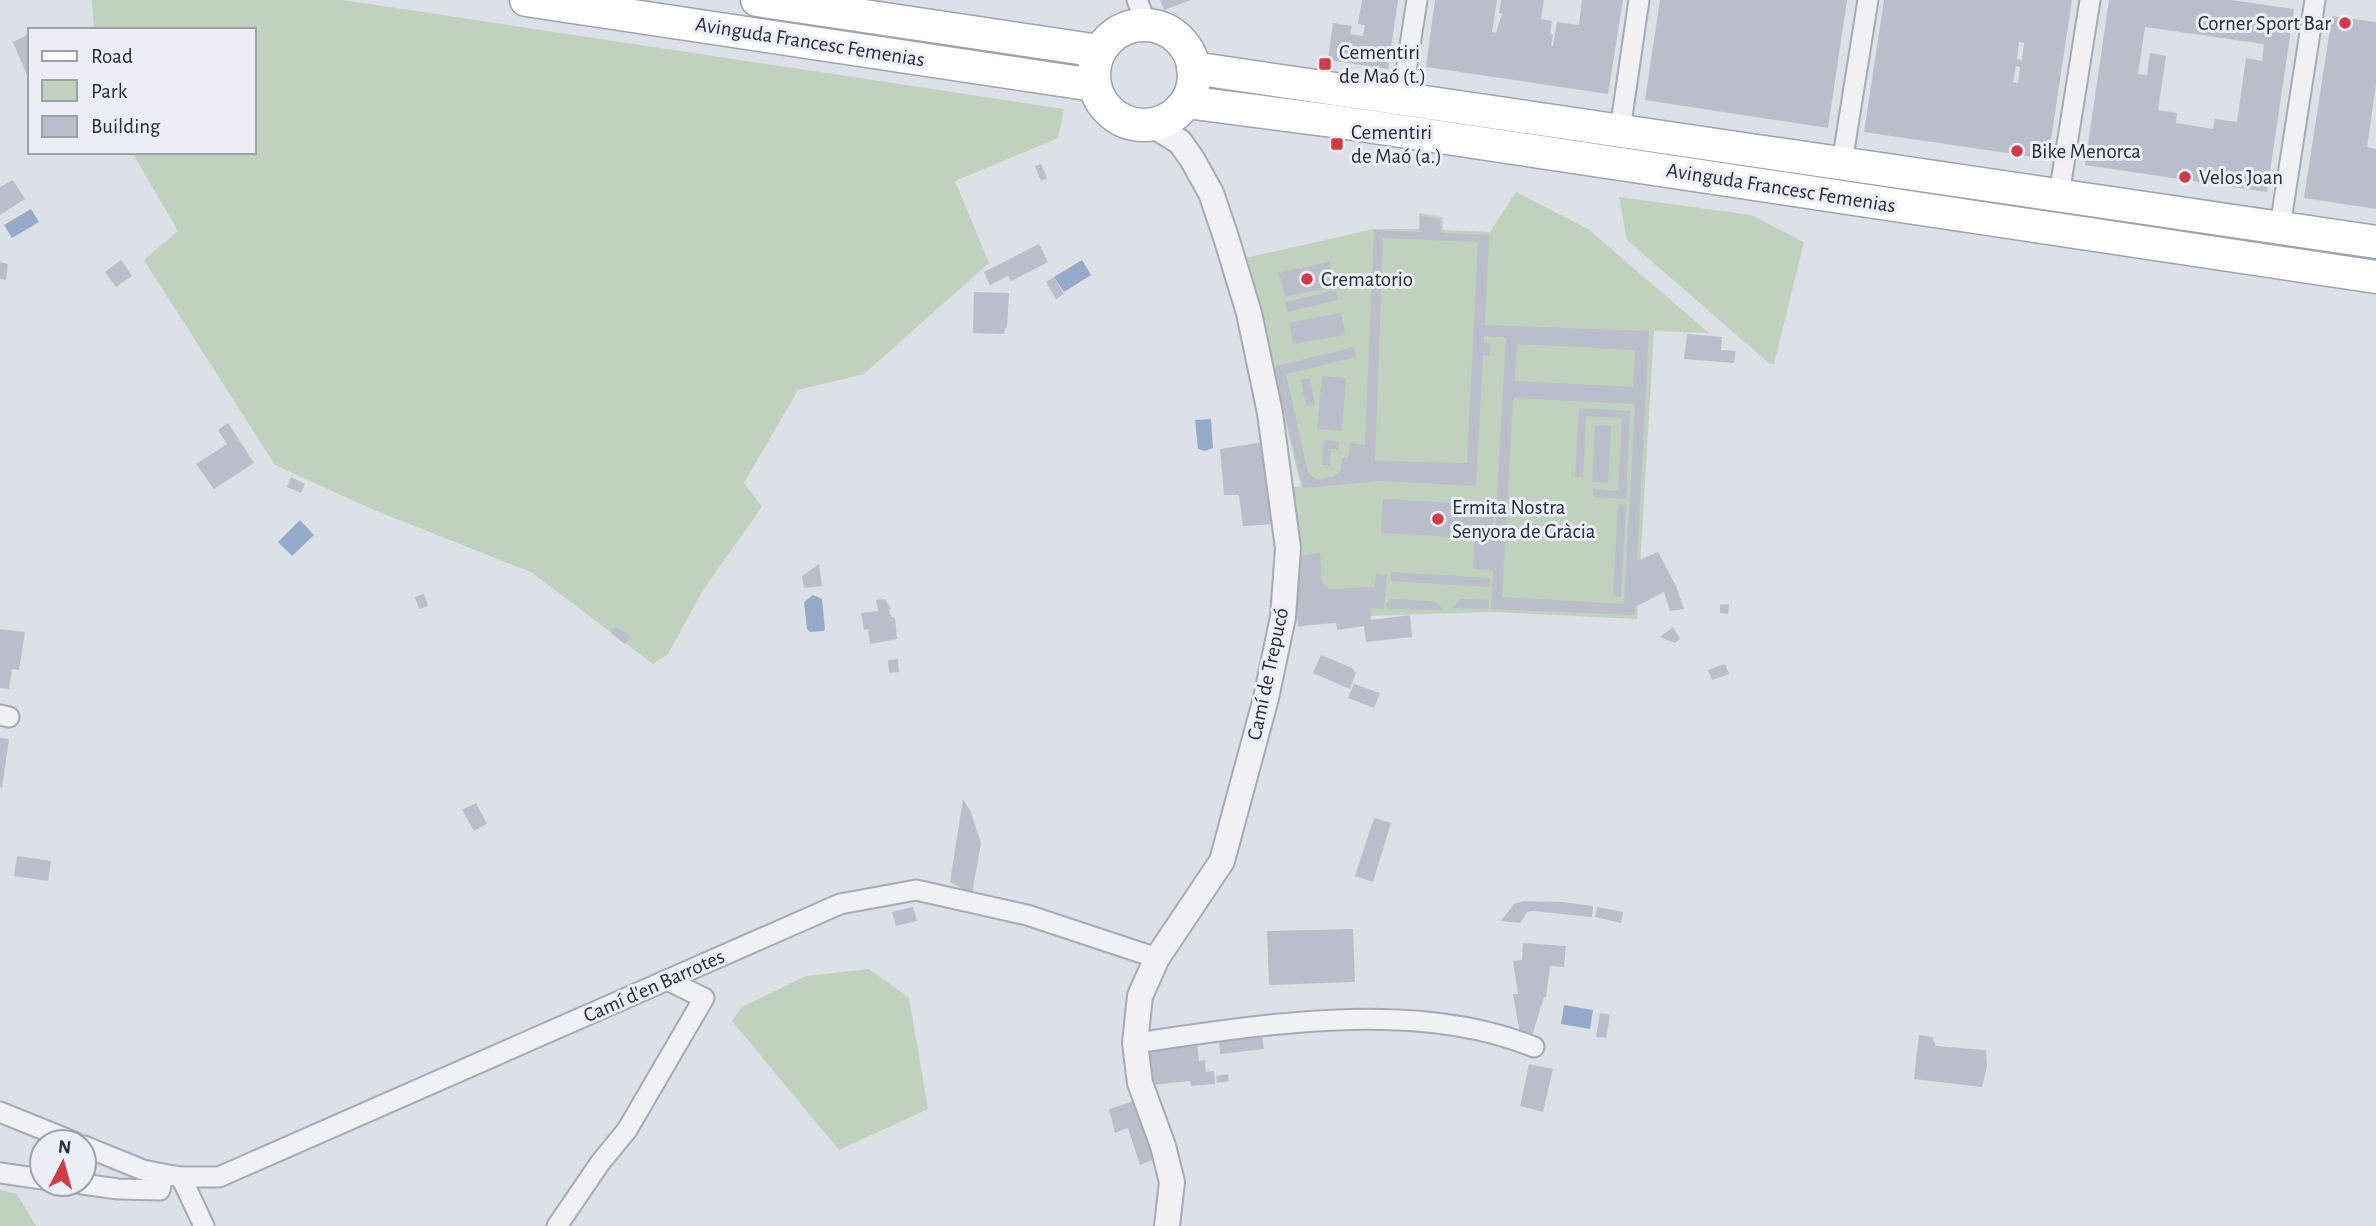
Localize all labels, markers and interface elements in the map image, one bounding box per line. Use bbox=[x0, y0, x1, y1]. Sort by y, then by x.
place label: Corner Sport Bar bbox=[2198, 13, 2331, 34]
street label: Avinguda Francesc Femenias bbox=[694, 14, 926, 70]
marker: Corner Sport Bar bbox=[2337, 15, 2353, 31]
legend bbox=[28, 28, 256, 154]
place label: Cementiri de Maó (t.) bbox=[1339, 42, 1426, 87]
text: Road bbox=[91, 46, 133, 67]
marker: Cementiri de Maó (t.) bbox=[1317, 56, 1333, 72]
text: Park bbox=[91, 81, 128, 102]
text: Building bbox=[91, 116, 161, 137]
place label: Cementiri de Maó (a.) bbox=[1351, 122, 1442, 167]
marker: Cementiri de Maó (a.) bbox=[1329, 136, 1345, 152]
place label: Bike Menorca bbox=[2031, 141, 2141, 162]
marker: Bike Menorca bbox=[2009, 143, 2025, 159]
street label: Avinguda Francesc Femenias bbox=[1665, 160, 1897, 216]
place label: Velos Joan bbox=[2199, 167, 2283, 188]
marker: Velos Joan bbox=[2177, 169, 2193, 185]
place label: Crematorio bbox=[1321, 269, 1413, 290]
marker: Crematorio bbox=[1299, 271, 1315, 287]
place label: Ermita Nostra Senyora de Gràcia bbox=[1452, 497, 1596, 542]
marker: Ermita Nostra Senyora de Gràcia bbox=[1430, 511, 1446, 527]
street label: Camí de Trepucó bbox=[1244, 606, 1292, 742]
street label: Camí d'en Barrotes bbox=[580, 946, 728, 1026]
north arrow bbox=[28, 1128, 98, 1198]
text: N bbox=[57, 1137, 72, 1158]

